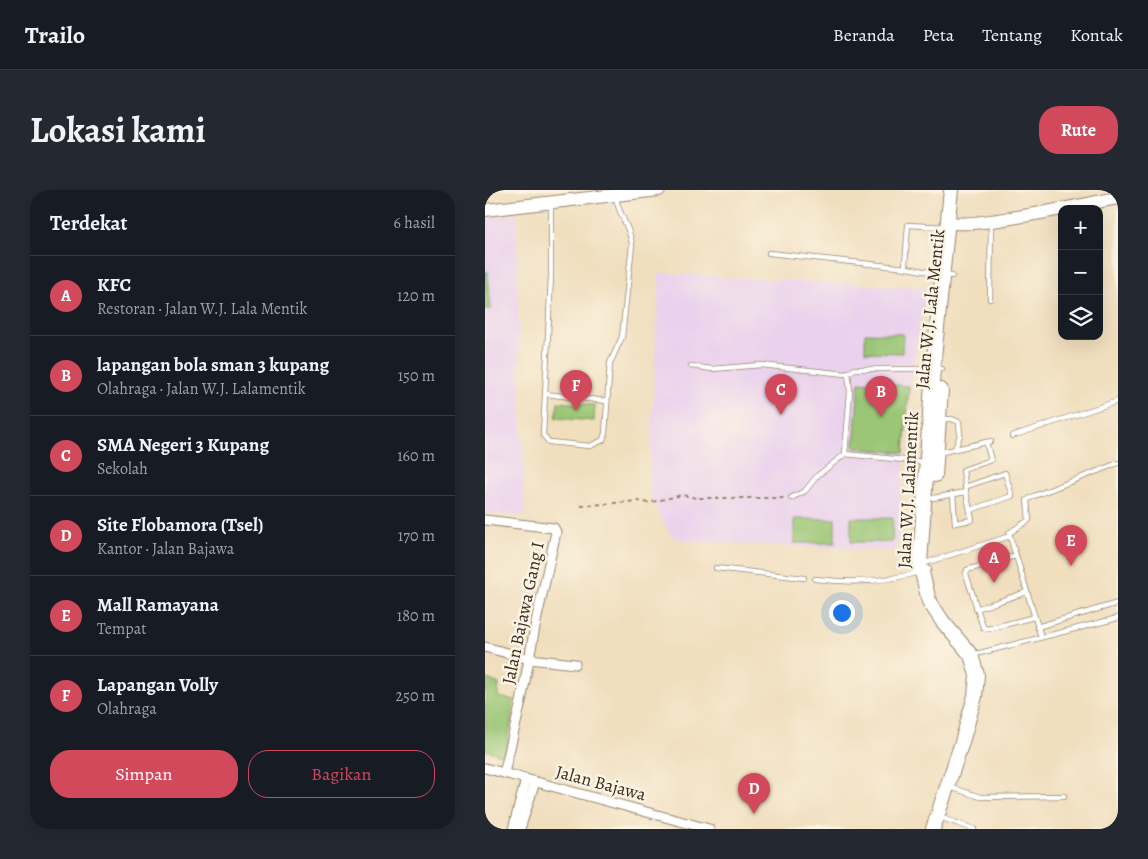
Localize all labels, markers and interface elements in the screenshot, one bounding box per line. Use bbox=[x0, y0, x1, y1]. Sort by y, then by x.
text: Trailo bbox=[25, 19, 85, 51]
text: Beranda bbox=[833, 23, 895, 47]
text: Peta bbox=[923, 23, 954, 47]
text: Tentang bbox=[982, 23, 1042, 47]
text: Kontak bbox=[1070, 23, 1123, 47]
text: Lokasi kami bbox=[30, 106, 206, 154]
button: Rute bbox=[1039, 106, 1118, 154]
map controls bbox=[1058, 205, 1103, 340]
button: + bbox=[1058, 205, 1103, 250]
text: Terdekat bbox=[50, 209, 128, 237]
text: 6 hasil bbox=[394, 212, 435, 234]
street label: Jalan W.J. Lala Mentik bbox=[910, 228, 950, 390]
button: − bbox=[1058, 250, 1103, 295]
text: KFC bbox=[97, 272, 131, 298]
text: A bbox=[61, 285, 71, 307]
text: 120 m bbox=[397, 285, 435, 307]
button: layers bbox=[1058, 295, 1103, 340]
text: Restoran · Jalan W.J. Lala Mentik bbox=[97, 298, 308, 320]
text: lapangan bola sman 3 kupang bbox=[97, 352, 329, 378]
text: B bbox=[61, 365, 71, 387]
text: 150 m bbox=[398, 365, 435, 387]
pin: F bbox=[560, 370, 592, 411]
pin: C bbox=[765, 374, 797, 415]
pin: B bbox=[865, 376, 897, 417]
text: Olahraga · Jalan W.J. Lalamentik bbox=[97, 378, 306, 400]
street label: Jalan W.J. Lalamentik bbox=[892, 411, 924, 569]
text: SMA Negeri 3 Kupang bbox=[97, 432, 269, 458]
text: C bbox=[61, 445, 71, 467]
text: 160 m bbox=[397, 445, 435, 467]
text: Sekolah bbox=[97, 458, 148, 480]
text: Site Flobamora (Tsel) bbox=[97, 512, 264, 538]
text: D bbox=[60, 525, 72, 547]
text: 170 m bbox=[398, 525, 435, 547]
pin: E bbox=[1055, 525, 1087, 566]
text: Kantor · Jalan Bajawa bbox=[97, 538, 234, 560]
street label: Jalan Bajawa Gang I bbox=[496, 540, 550, 686]
pin: A bbox=[978, 542, 1010, 583]
text: Mall Ramayana bbox=[97, 592, 219, 618]
your location bbox=[829, 600, 855, 626]
text: E bbox=[61, 605, 71, 627]
text: 180 m bbox=[397, 605, 435, 627]
text: Tempat bbox=[97, 618, 146, 640]
text: Lapangan Volly bbox=[97, 672, 218, 698]
text: F bbox=[62, 685, 70, 707]
text: 250 m bbox=[396, 685, 435, 707]
text: Olahraga bbox=[97, 698, 157, 720]
button: Simpan bbox=[50, 750, 238, 798]
button: Bagikan bbox=[248, 750, 435, 798]
street label: Jalan Bajawa bbox=[553, 759, 649, 807]
pin: D bbox=[738, 773, 770, 814]

